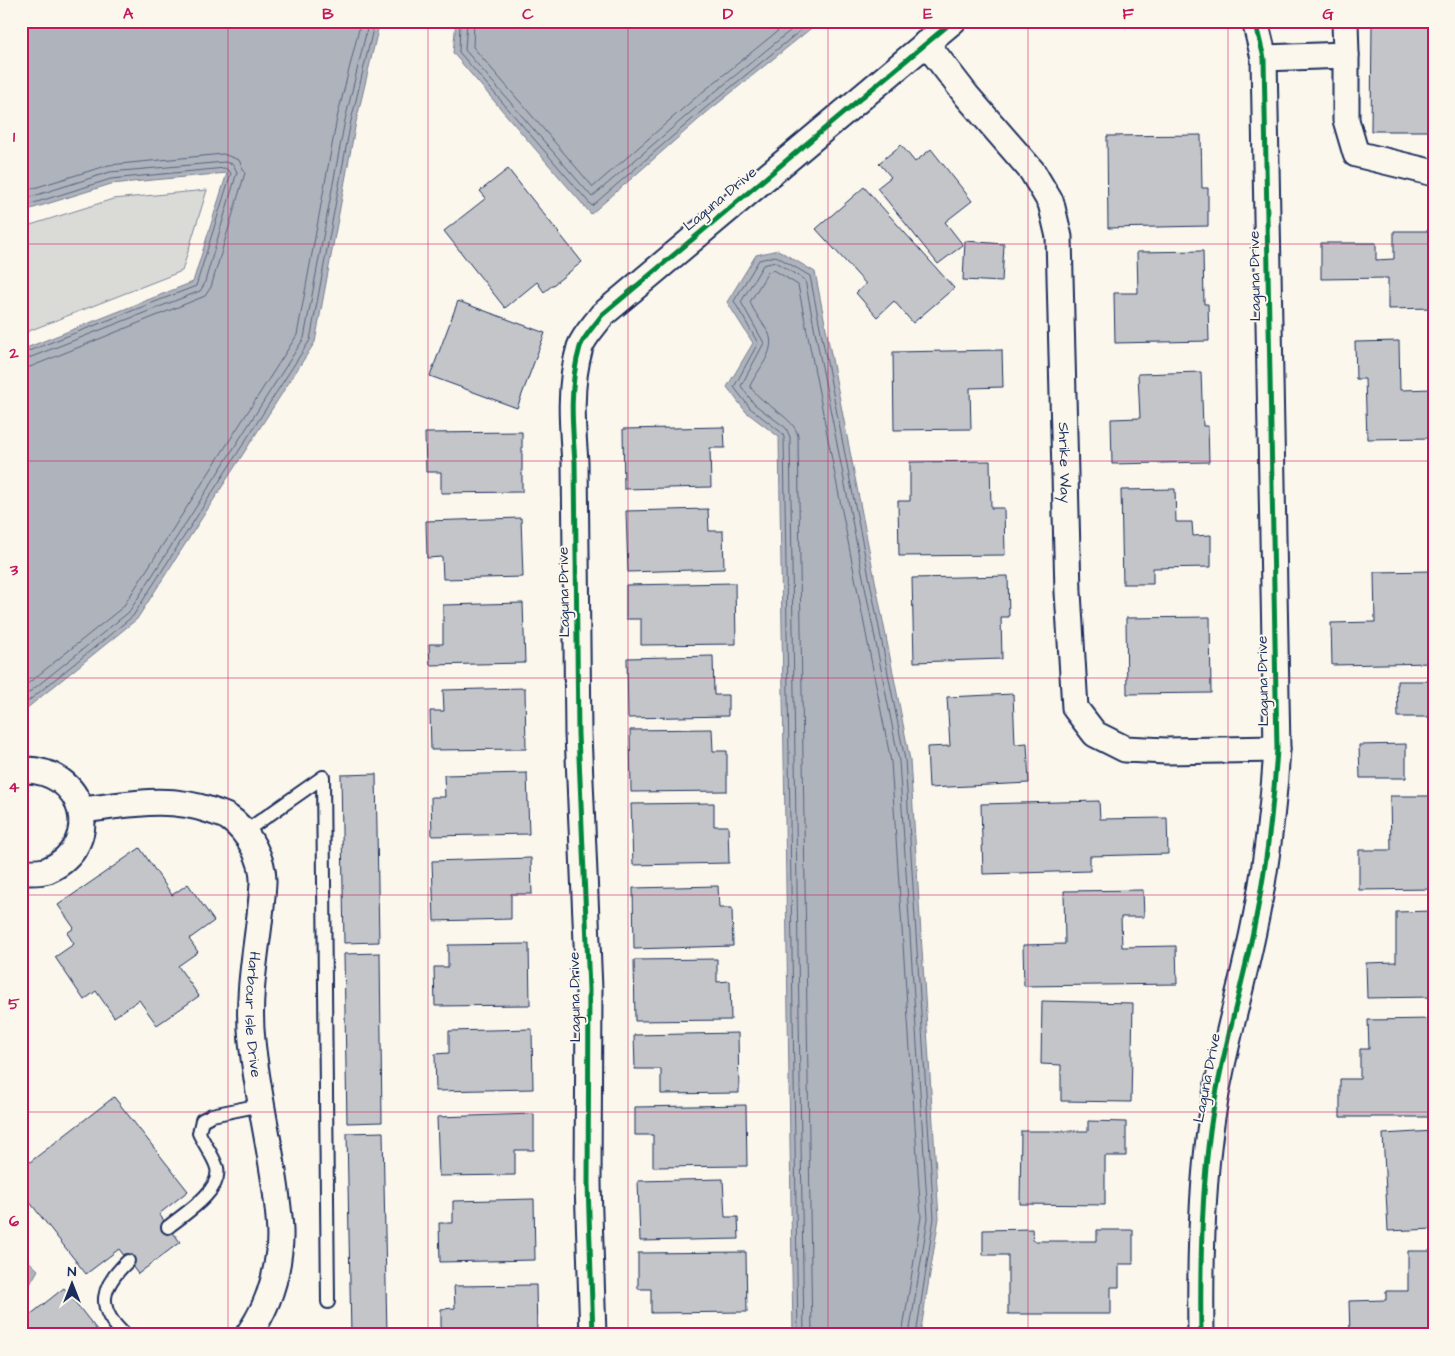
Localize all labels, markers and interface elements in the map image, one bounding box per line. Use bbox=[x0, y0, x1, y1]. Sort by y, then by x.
text: A bbox=[123, 3, 134, 25]
text: B bbox=[322, 3, 334, 25]
text: C bbox=[522, 3, 534, 25]
text: D bbox=[723, 3, 734, 25]
text: E bbox=[923, 3, 933, 25]
text: F bbox=[1122, 3, 1134, 25]
text: G bbox=[1322, 3, 1334, 25]
text: 1 bbox=[13, 126, 16, 148]
street label: Laguna Drive bbox=[679, 162, 762, 237]
street label: Laguna Drive bbox=[1244, 230, 1267, 322]
text: 2 bbox=[8, 342, 19, 364]
street label: Shrike Way bbox=[1053, 422, 1076, 503]
street label: Laguna Drive bbox=[553, 546, 576, 638]
text: 3 bbox=[9, 559, 19, 581]
street label: Laguna Drive bbox=[1252, 635, 1275, 727]
text: 4 bbox=[9, 776, 20, 798]
street label: Harbour Isle Drive bbox=[240, 950, 267, 1079]
street label: Laguna Drive bbox=[564, 951, 587, 1043]
text: 5 bbox=[8, 993, 20, 1015]
street label: Laguna Drive bbox=[1188, 1031, 1227, 1125]
text: 6 bbox=[9, 1210, 19, 1232]
north arrow bbox=[48, 1258, 98, 1308]
text: N bbox=[68, 1262, 77, 1282]

